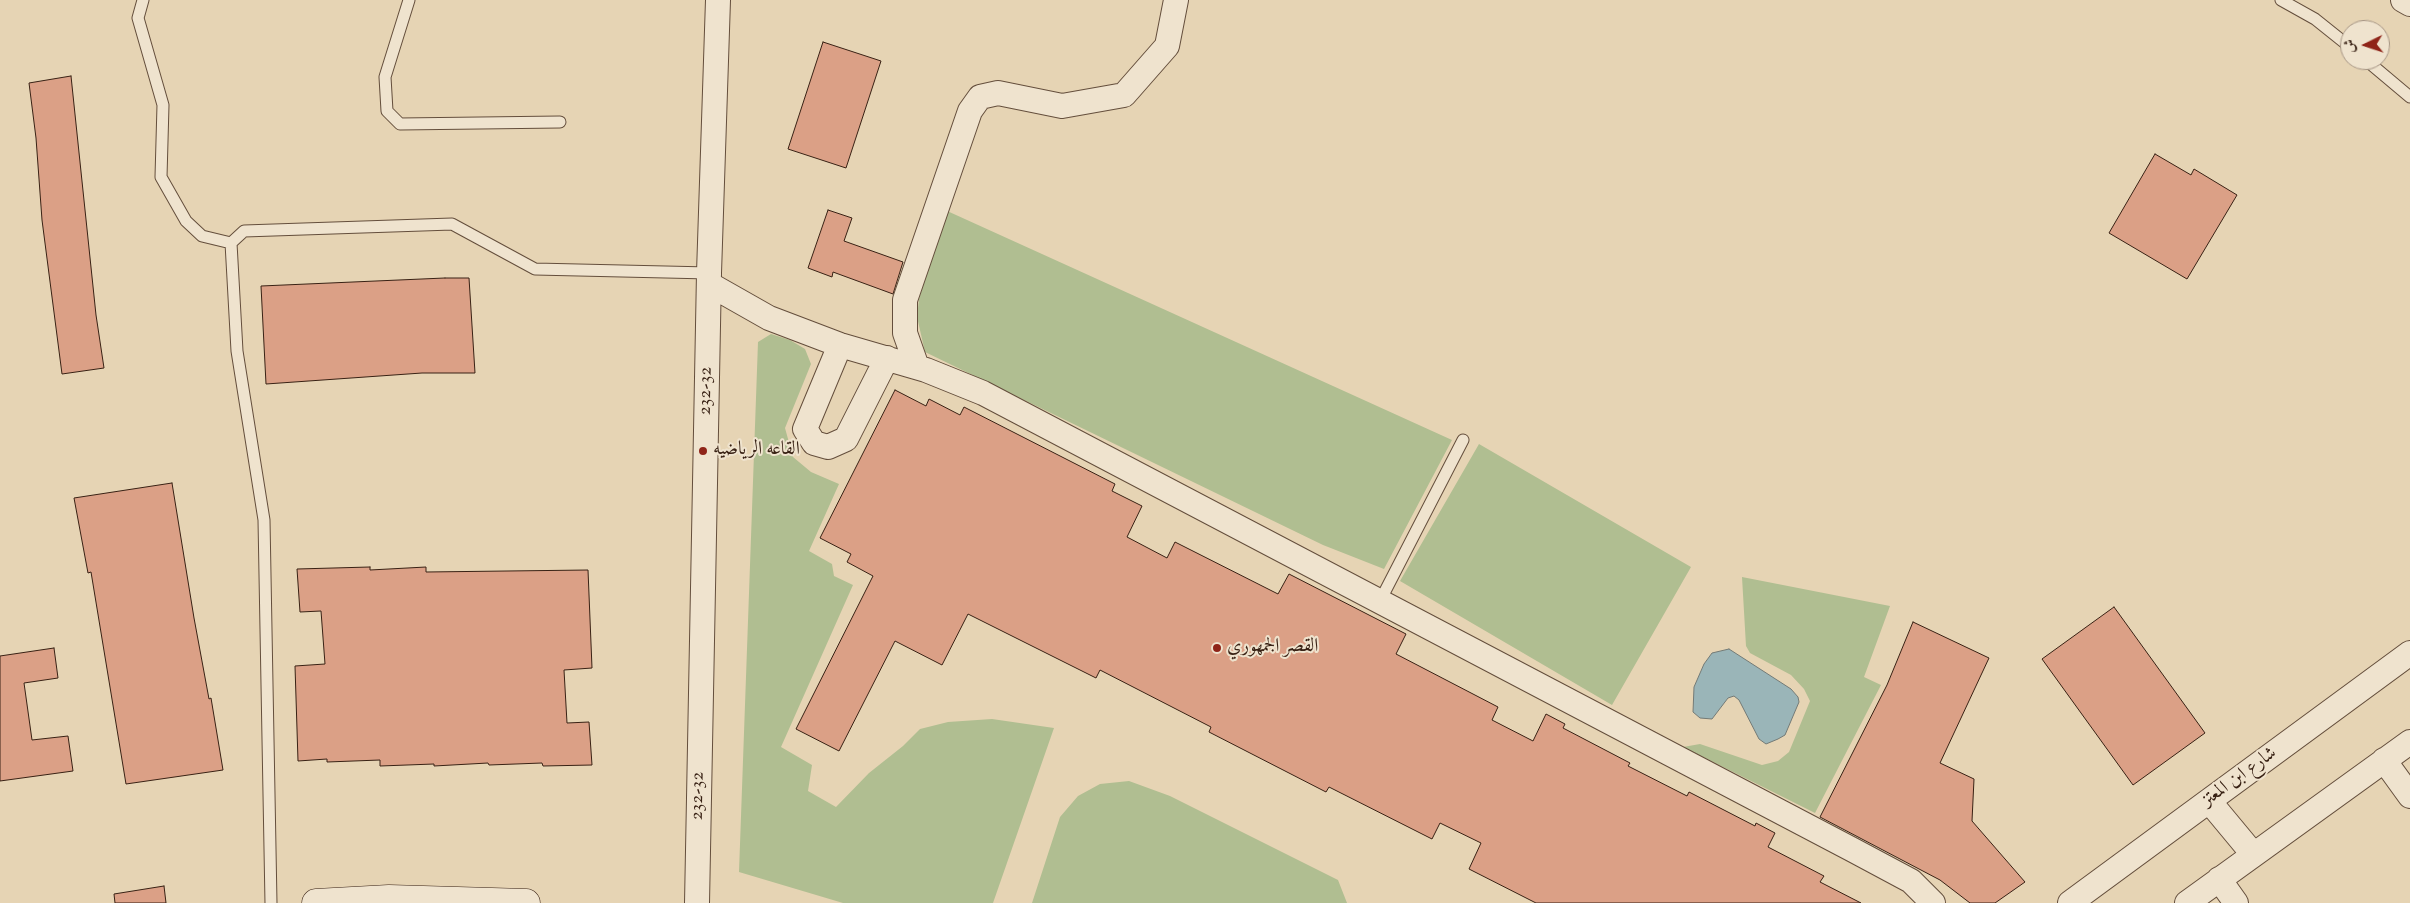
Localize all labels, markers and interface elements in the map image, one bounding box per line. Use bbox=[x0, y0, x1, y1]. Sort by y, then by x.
north arrow bbox=[2340, 20, 2390, 70]
text: ش bbox=[2341, 38, 2361, 54]
street label: 232-32 bbox=[695, 367, 719, 415]
place label: القاعه الرياضيه bbox=[713, 440, 800, 462]
marker: القاعه الرياضيه bbox=[697, 445, 709, 457]
place label: القصر الجمهوري bbox=[1227, 637, 1318, 659]
marker: القصر الجمهوري bbox=[1211, 642, 1223, 654]
street label: شارع ابن المعتز bbox=[2198, 743, 2282, 813]
street label: 232-32 bbox=[687, 772, 711, 820]

